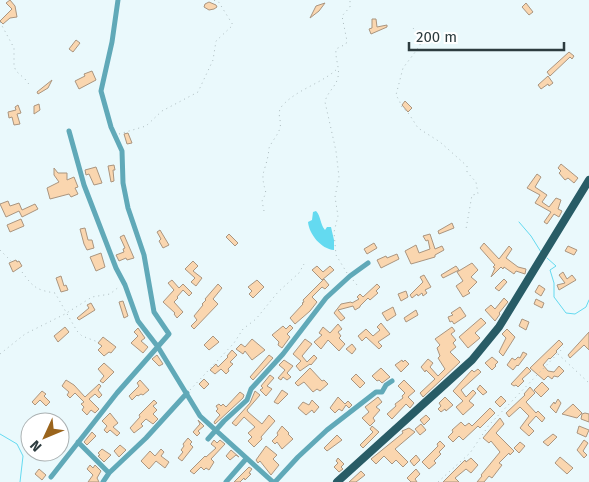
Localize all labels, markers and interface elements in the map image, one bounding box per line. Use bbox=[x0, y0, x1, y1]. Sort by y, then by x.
scale bar bbox=[409, 20, 564, 52]
text: 200 m bbox=[416, 28, 457, 46]
north arrow bbox=[20, 412, 70, 462]
text: N bbox=[27, 436, 45, 455]

